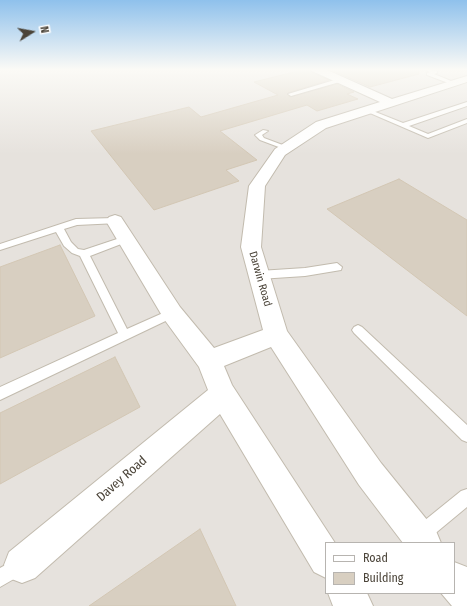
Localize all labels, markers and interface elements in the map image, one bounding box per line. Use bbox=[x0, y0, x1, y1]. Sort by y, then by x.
north arrow bbox=[12, 12, 52, 52]
text: N bbox=[37, 25, 51, 34]
street label: Darwin Road bbox=[246, 250, 274, 308]
street label: Davey Road bbox=[94, 453, 150, 505]
legend bbox=[325, 542, 455, 594]
text: Road bbox=[363, 551, 388, 565]
text: Building bbox=[363, 571, 403, 585]

